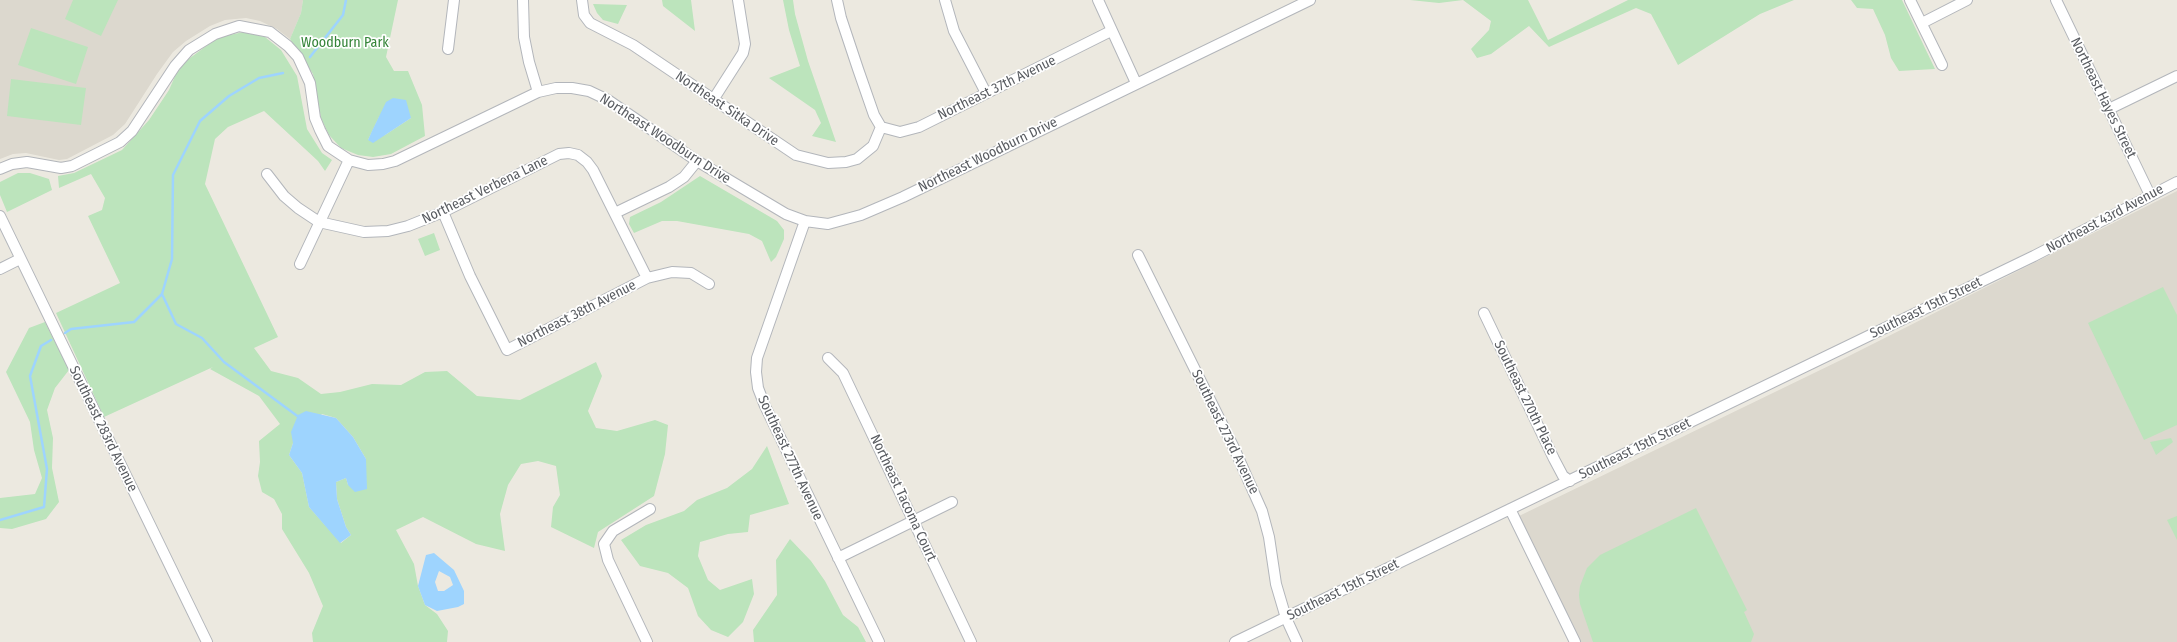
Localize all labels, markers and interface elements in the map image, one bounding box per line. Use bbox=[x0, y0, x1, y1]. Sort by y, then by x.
park label: Woodburn Park bbox=[301, 35, 389, 51]
street label: Northeast Hayes Street bbox=[2067, 35, 2139, 161]
street label: Northeast 37th Avenue bbox=[935, 52, 1059, 124]
street label: Northeast Sitka Drive bbox=[672, 68, 782, 150]
street label: Northeast Woodburn Drive bbox=[596, 90, 734, 188]
street label: Northeast Woodburn Drive bbox=[916, 114, 1060, 196]
street label: Northeast Verbena Lane bbox=[419, 152, 551, 228]
street label: Northeast 43rd Avenue bbox=[2044, 181, 2166, 257]
street label: Southeast 15th Street bbox=[1867, 274, 1985, 342]
street label: Northeast 38th Avenue bbox=[515, 277, 639, 351]
street label: Southeast 270th Place bbox=[1490, 338, 1560, 458]
street label: Southeast 283rd Avenue bbox=[65, 363, 141, 495]
street label: Southeast 273rd Avenue bbox=[1188, 367, 1262, 497]
street label: Southeast 277th Avenue bbox=[754, 393, 826, 523]
street label: Southeast 15th Street bbox=[1576, 415, 1694, 483]
street label: Northeast Tacoma Court bbox=[866, 432, 940, 564]
street label: Southeast 15th Street bbox=[1284, 556, 1402, 624]

